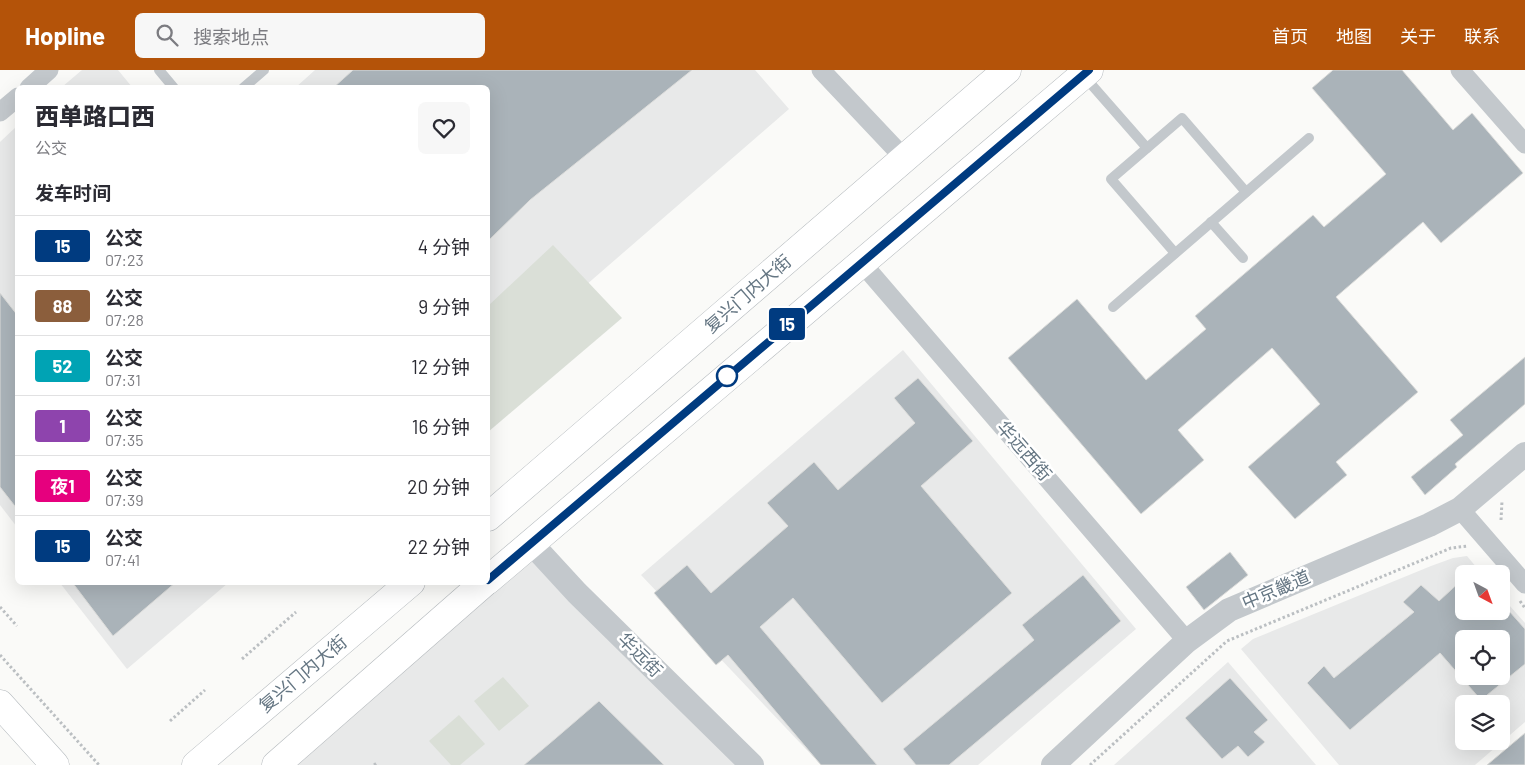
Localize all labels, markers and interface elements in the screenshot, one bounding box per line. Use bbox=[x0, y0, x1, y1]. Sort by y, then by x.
search box bbox=[135, 13, 485, 58]
text: Hopline bbox=[25, 21, 105, 50]
icon: search bbox=[153, 21, 181, 49]
text: 搜索地点 bbox=[193, 25, 269, 48]
text: 首页 bbox=[1272, 25, 1308, 47]
text: 地图 bbox=[1336, 25, 1372, 47]
text: 关于 bbox=[1400, 25, 1436, 47]
text: 联系 bbox=[1464, 25, 1500, 47]
text: 西单路口西 bbox=[35, 101, 155, 130]
button: heart bbox=[418, 102, 470, 154]
text: 公交 bbox=[35, 138, 67, 157]
text: 发车时间 bbox=[35, 181, 111, 204]
text: 公交 bbox=[105, 226, 143, 249]
text: 15 bbox=[54, 235, 71, 257]
text: 4 分钟 bbox=[418, 235, 470, 258]
text: 07:23 bbox=[105, 250, 144, 269]
street label: 复兴门内大街 bbox=[699, 250, 795, 337]
text: 公交 bbox=[105, 286, 143, 309]
text: 88 bbox=[53, 295, 72, 317]
text: 9 分钟 bbox=[418, 295, 470, 318]
line badge: 15 bbox=[764, 308, 810, 340]
text: 07:28 bbox=[105, 310, 144, 329]
text: 15 bbox=[779, 313, 795, 335]
text: 公交 bbox=[105, 346, 143, 369]
text: 52 bbox=[53, 355, 72, 377]
text: 12 分钟 bbox=[411, 355, 470, 378]
unlabelled marker bbox=[716, 365, 738, 387]
text: 07:31 bbox=[105, 370, 141, 389]
text: 公交 bbox=[105, 406, 143, 429]
text: 1 bbox=[59, 415, 66, 437]
text: 16 分钟 bbox=[412, 415, 470, 438]
street label: 华远西街 bbox=[993, 416, 1057, 485]
text: 07:35 bbox=[105, 430, 144, 449]
text: 公交 bbox=[105, 466, 143, 489]
text: 夜1 bbox=[50, 475, 75, 497]
text: 20 分钟 bbox=[407, 475, 470, 498]
text: 07:39 bbox=[105, 490, 144, 509]
text: 公交 bbox=[105, 526, 143, 549]
text: 15 bbox=[54, 535, 71, 557]
text: 22 分钟 bbox=[408, 535, 470, 558]
text: 07:41 bbox=[105, 550, 140, 569]
street label: 中京畿道 bbox=[1238, 565, 1313, 613]
north arrow bbox=[1455, 565, 1510, 620]
map controls bbox=[1455, 565, 1510, 750]
street label: 华远街 bbox=[614, 627, 668, 681]
street label: 复兴门内大街 bbox=[254, 630, 351, 716]
button: locate bbox=[1455, 630, 1510, 685]
button: layers bbox=[1455, 695, 1510, 750]

